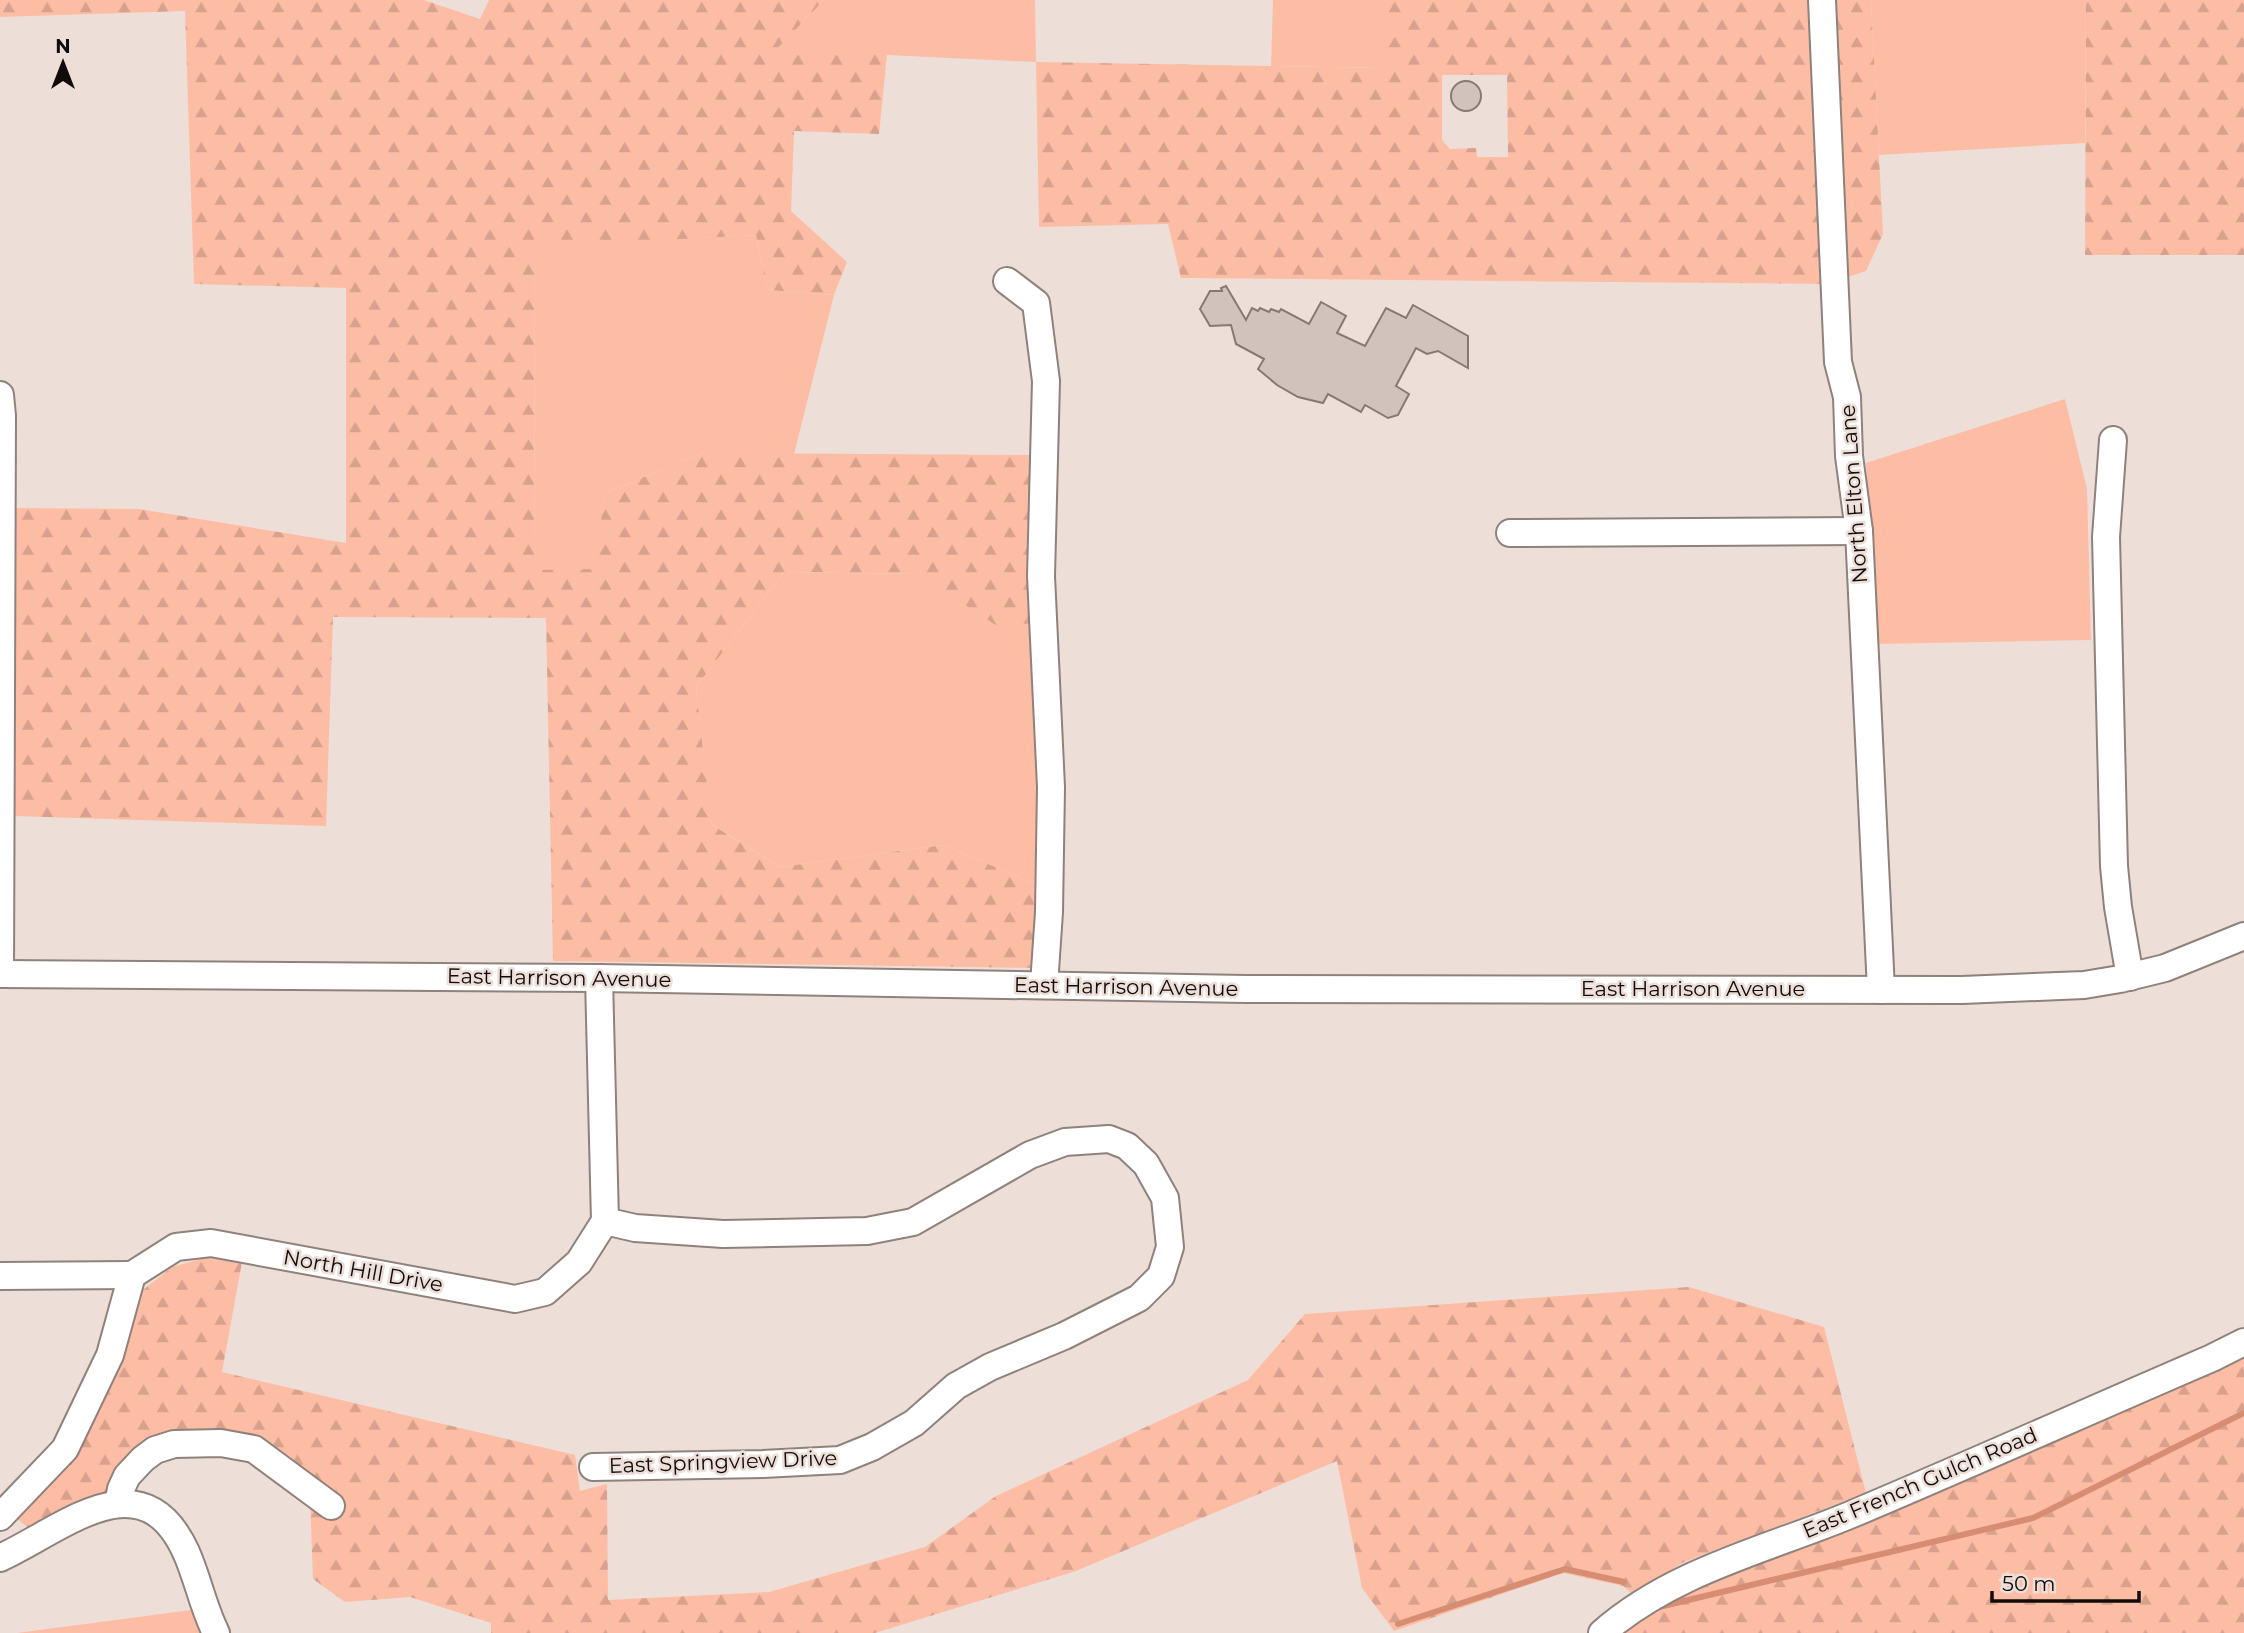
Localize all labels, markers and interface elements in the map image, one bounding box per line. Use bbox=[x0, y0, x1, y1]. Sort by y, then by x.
north arrow bbox=[28, 28, 98, 98]
text: N bbox=[55, 35, 71, 58]
street label: North Elton Lane bbox=[1835, 404, 1872, 584]
street label: East Harrison Avenue bbox=[447, 963, 671, 992]
street label: East Harrison Avenue bbox=[1014, 972, 1238, 1001]
street label: East Harrison Avenue bbox=[1581, 976, 1805, 1001]
street label: North Hill Drive bbox=[281, 1244, 445, 1297]
street label: East French Gulch Road bbox=[1799, 1422, 2041, 1543]
street label: East Springview Drive bbox=[608, 1445, 838, 1478]
scale bar bbox=[1992, 1560, 2139, 1604]
text: 50 m bbox=[2002, 1571, 2056, 1596]

